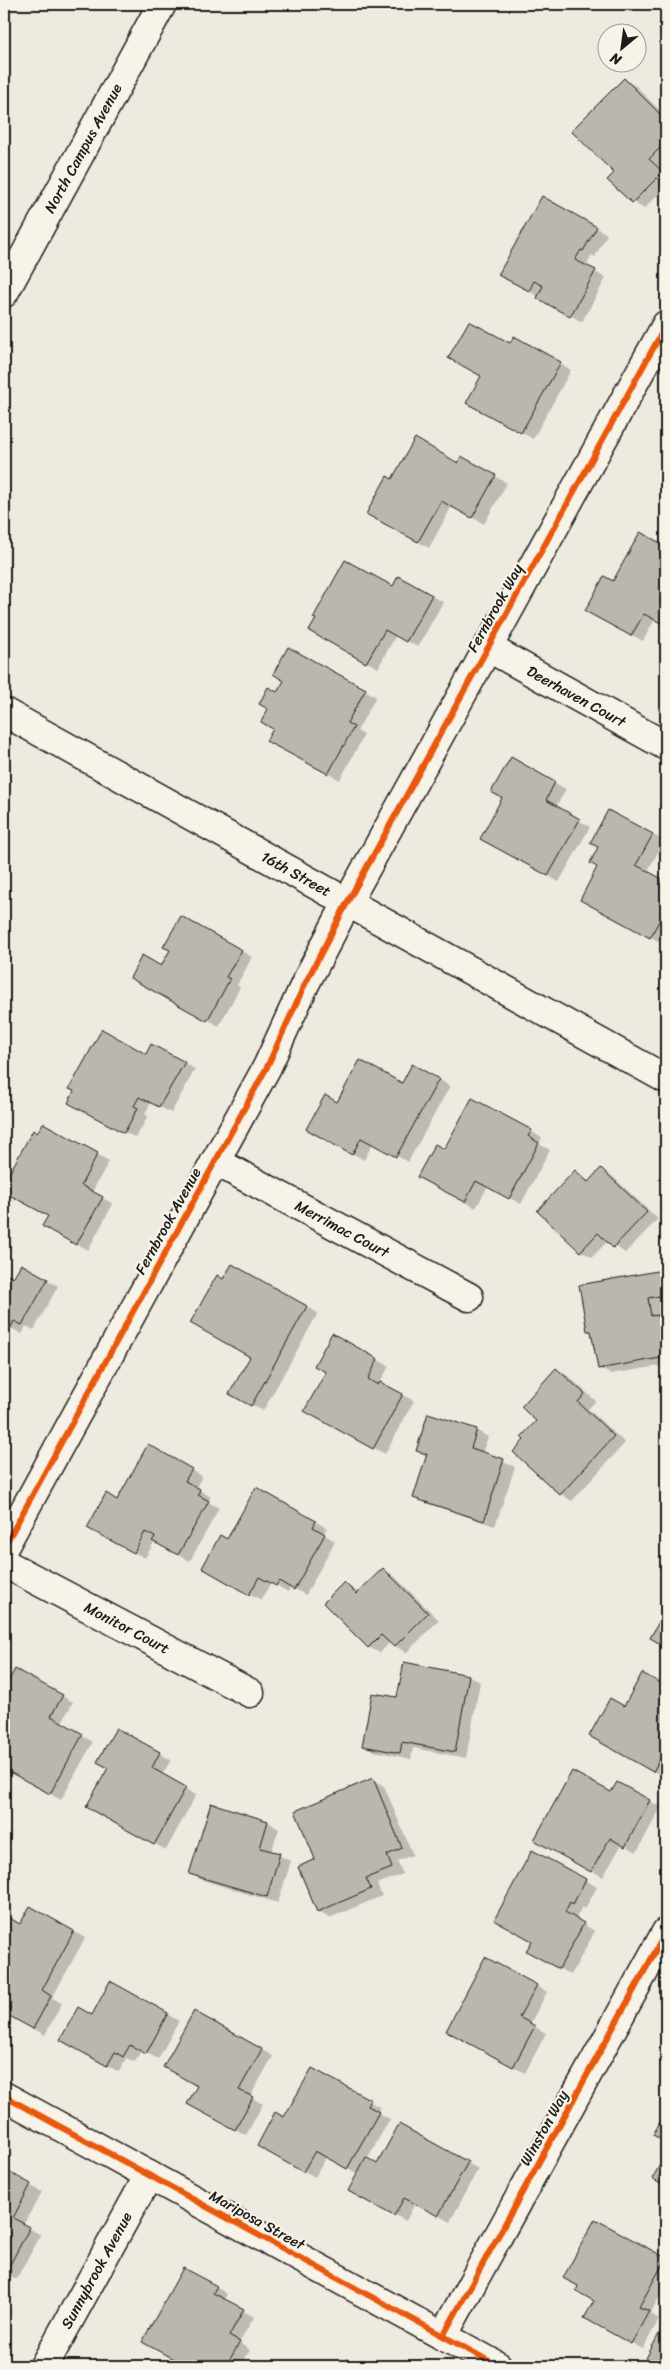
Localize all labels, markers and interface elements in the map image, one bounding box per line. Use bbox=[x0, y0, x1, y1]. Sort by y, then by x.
north arrow bbox=[598, 22, 648, 72]
text: N bbox=[605, 46, 627, 73]
street label: North Campus Avenue bbox=[37, 78, 129, 218]
street label: Fernbrook Way bbox=[460, 559, 530, 657]
street label: Deerhaven Court bbox=[522, 658, 631, 735]
street label: 16th Street bbox=[256, 844, 336, 904]
street label: Fernbrook Avenue bbox=[128, 1163, 208, 1279]
street label: Merrimac Court bbox=[290, 1193, 395, 1265]
street label: Monitor Court bbox=[79, 1595, 175, 1662]
street label: Winston Way bbox=[512, 2085, 576, 2171]
street label: Mariposa Street bbox=[204, 2183, 311, 2258]
street label: Sunnybrook Avenue bbox=[54, 2207, 139, 2334]

